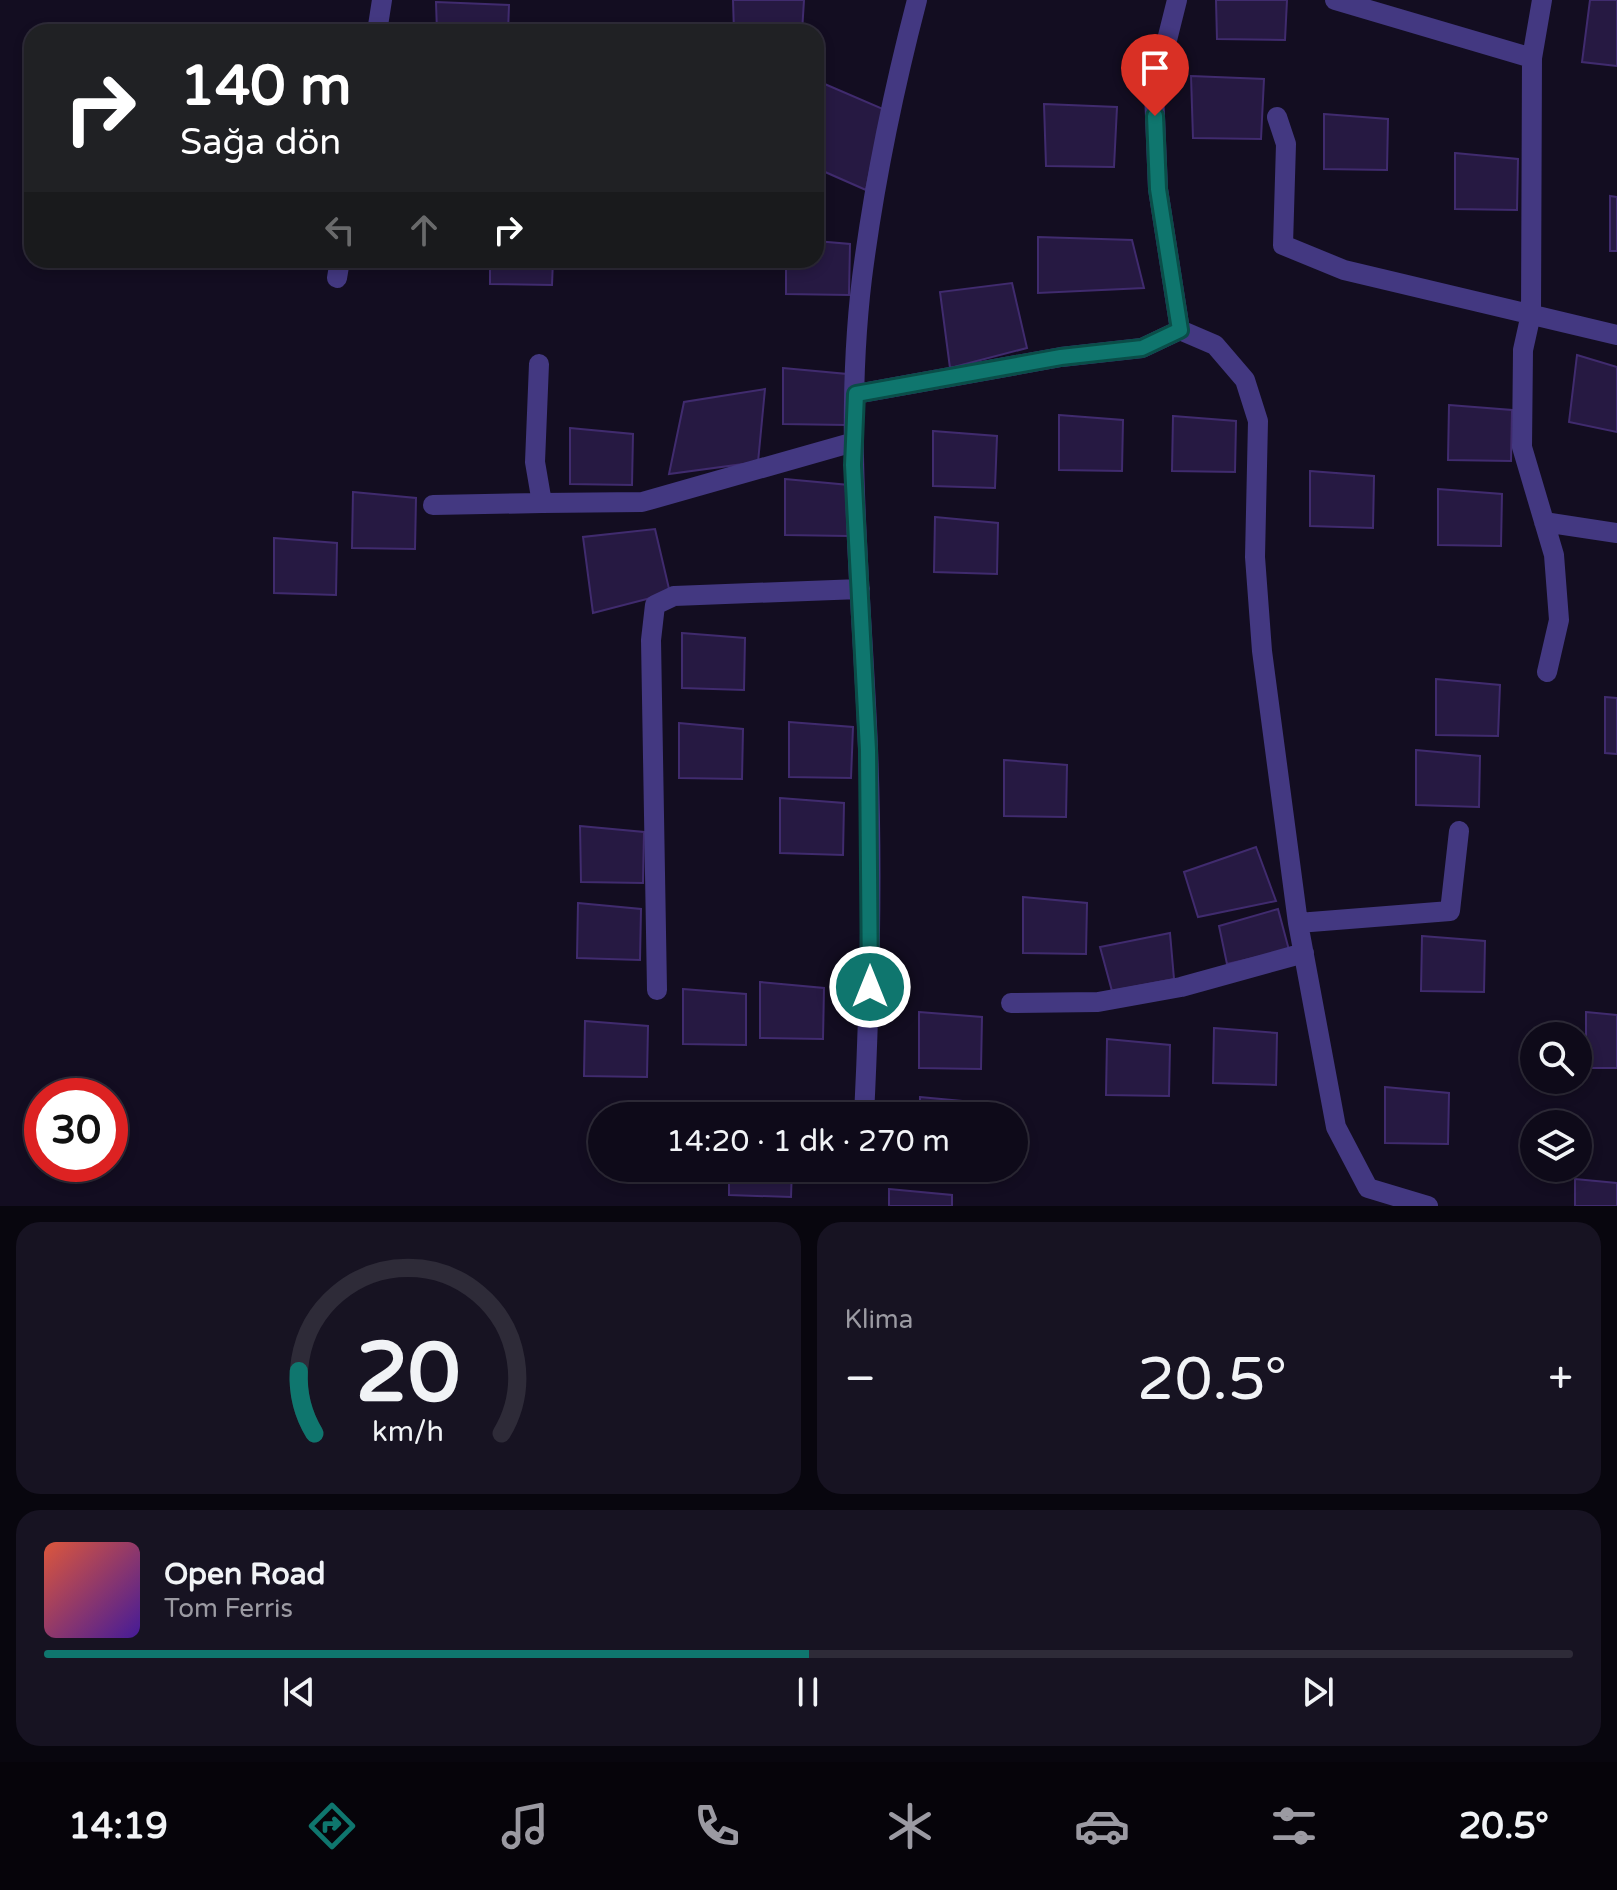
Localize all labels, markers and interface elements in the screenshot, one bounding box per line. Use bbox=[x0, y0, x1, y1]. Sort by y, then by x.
pin bbox=[1121, 34, 1189, 116]
icon: arrive bbox=[1133, 46, 1177, 90]
text: 140 m bbox=[180, 53, 351, 120]
icon: right bbox=[48, 56, 152, 160]
text: Sağa dön bbox=[180, 121, 341, 164]
icon: left bbox=[318, 208, 362, 252]
icon: ahead bbox=[402, 208, 446, 252]
icon: right bbox=[486, 208, 530, 252]
position arrow bbox=[828, 945, 912, 1029]
map controls bbox=[1520, 1022, 1592, 1182]
button: search bbox=[1520, 1022, 1592, 1094]
speed limit sign: 30 bbox=[24, 1078, 128, 1182]
button: layers bbox=[1520, 1110, 1592, 1182]
text: 14:20 · 1 dk · 270 m bbox=[666, 1123, 950, 1160]
text: Klima bbox=[845, 1304, 913, 1335]
text: 20 bbox=[356, 1324, 460, 1424]
text: 20.5° bbox=[1137, 1344, 1287, 1416]
text: − bbox=[845, 1353, 876, 1406]
text: + bbox=[1548, 1353, 1573, 1406]
text: km/h bbox=[372, 1415, 444, 1449]
text: Open Road bbox=[164, 1556, 325, 1593]
text: Tom Ferris bbox=[164, 1593, 293, 1624]
icon: previous bbox=[277, 1670, 321, 1714]
icon: pause bbox=[786, 1670, 830, 1714]
icon: next bbox=[1296, 1670, 1340, 1714]
icon: directions bbox=[304, 1798, 360, 1854]
icon: music bbox=[497, 1798, 553, 1854]
icon: phone bbox=[689, 1798, 745, 1854]
icon: climate bbox=[882, 1798, 938, 1854]
icon: car bbox=[1074, 1798, 1130, 1854]
icon: filters bbox=[1266, 1798, 1322, 1854]
text: 14:19 bbox=[68, 1805, 168, 1848]
text: 20.5° bbox=[1459, 1805, 1549, 1848]

